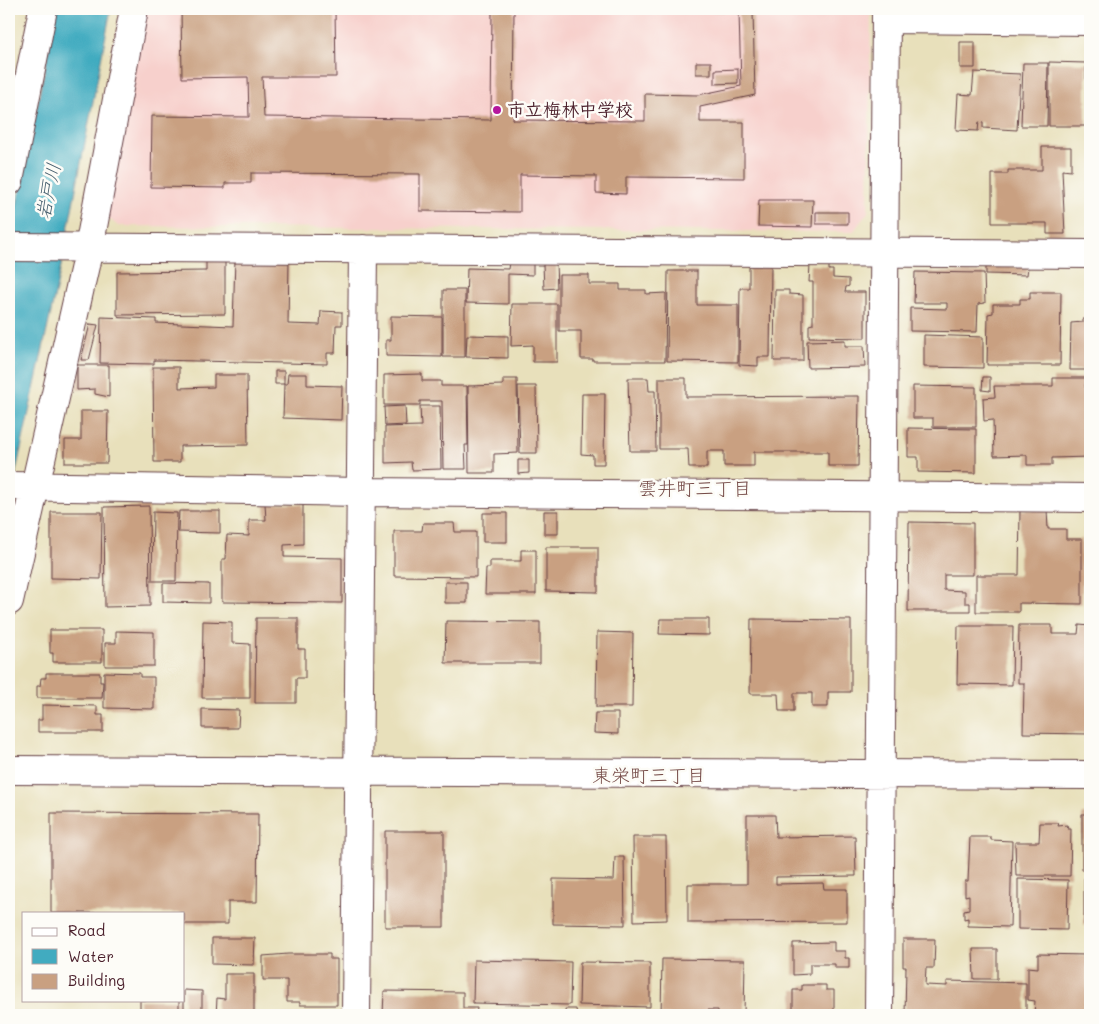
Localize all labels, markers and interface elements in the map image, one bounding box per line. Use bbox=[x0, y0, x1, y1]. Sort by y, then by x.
place label: 市立梅林中学校 bbox=[507, 97, 633, 121]
marker: 市立梅林中学校 bbox=[491, 104, 503, 116]
water label: 岩戸川 bbox=[29, 160, 66, 221]
district label: 雲井町三丁目 bbox=[638, 475, 752, 500]
district label: 東栄町三丁目 bbox=[592, 762, 706, 787]
legend bbox=[22, 912, 185, 1002]
text: Road bbox=[68, 920, 105, 940]
text: Water bbox=[68, 946, 114, 966]
text: Building bbox=[68, 970, 125, 990]

